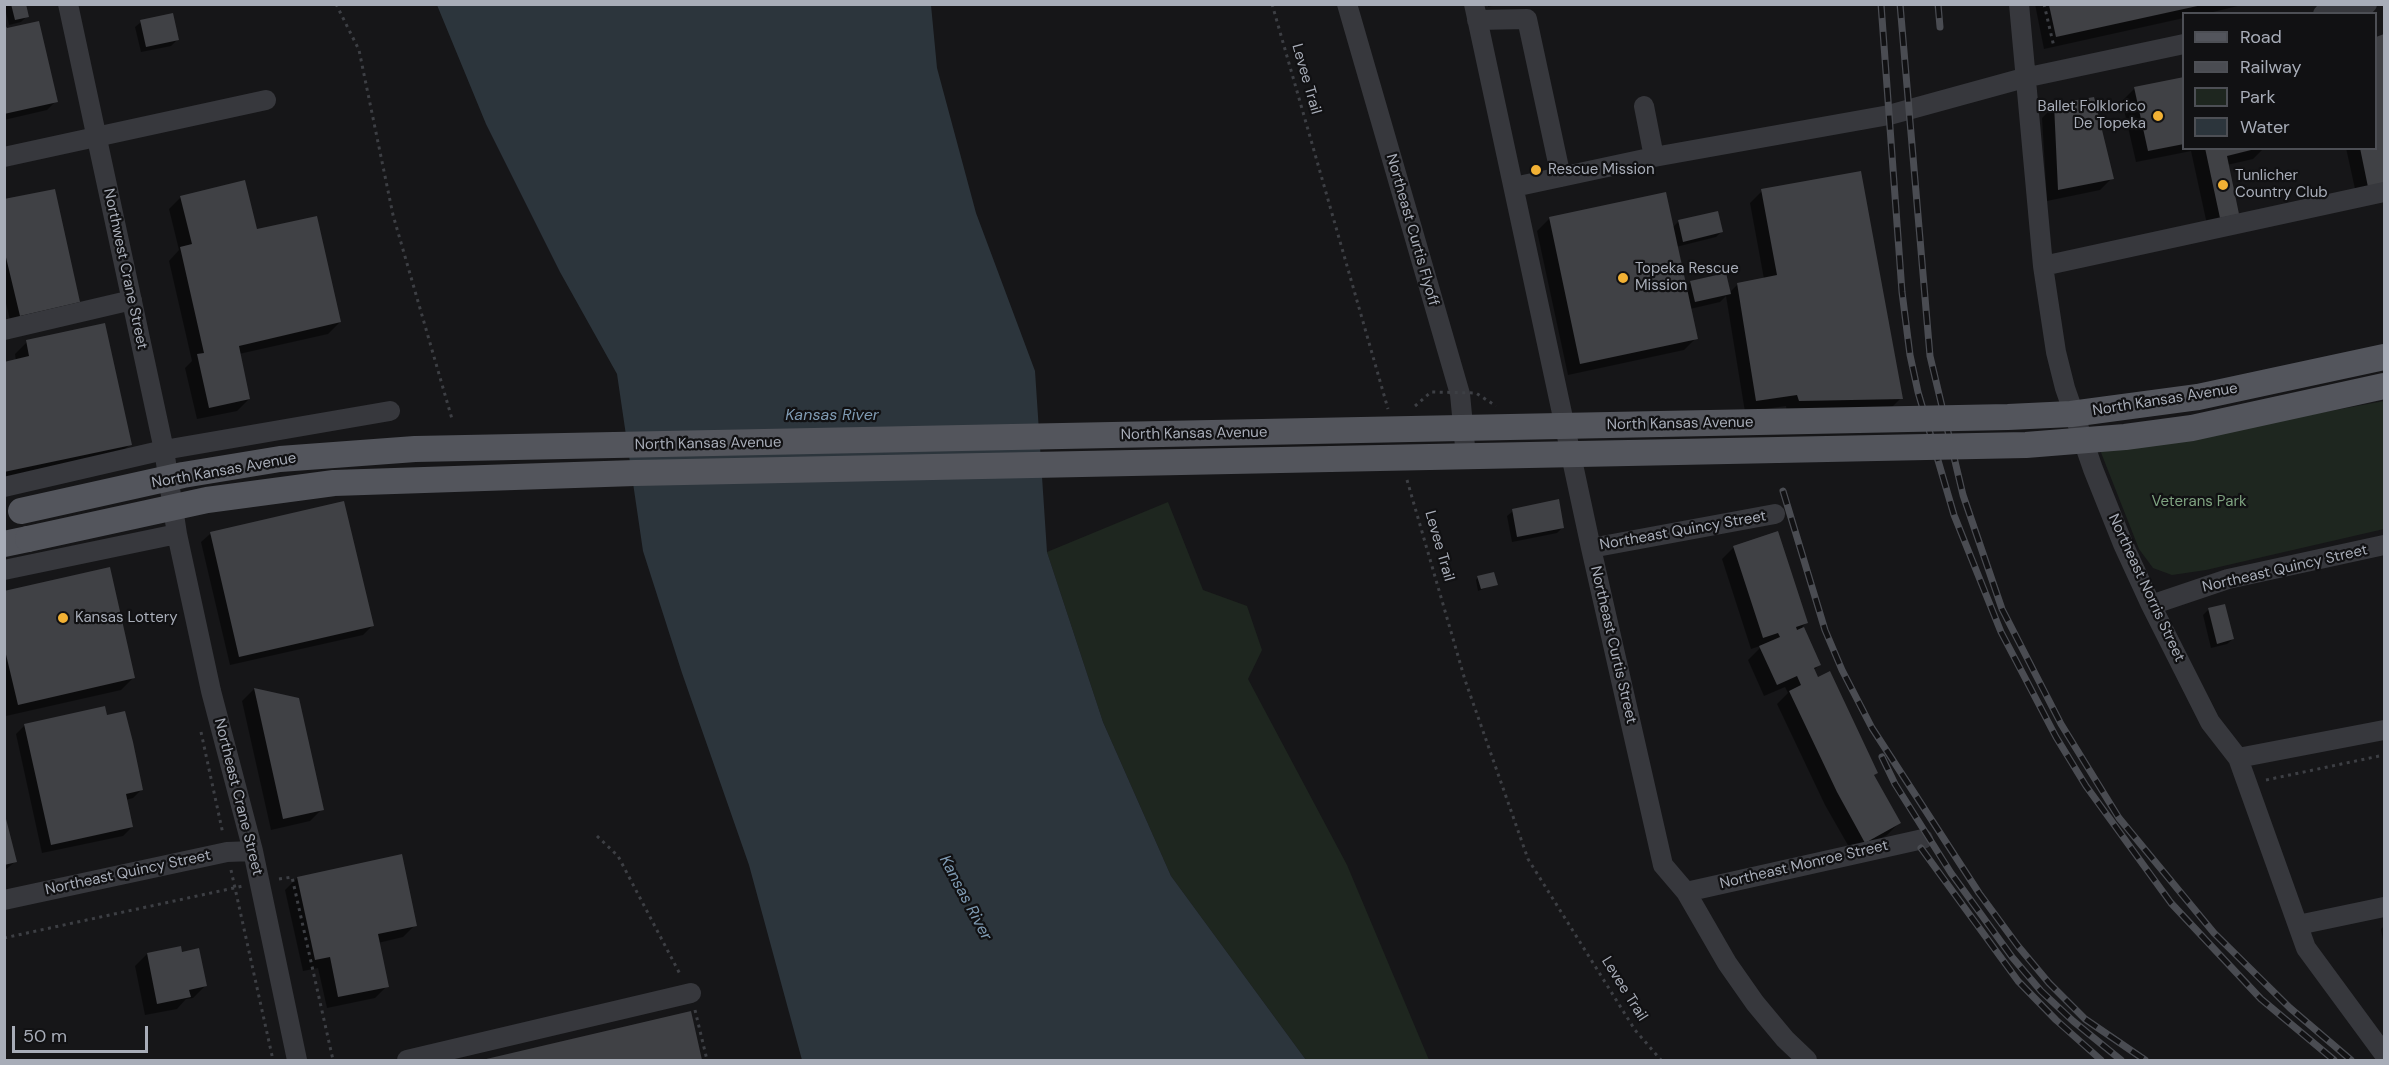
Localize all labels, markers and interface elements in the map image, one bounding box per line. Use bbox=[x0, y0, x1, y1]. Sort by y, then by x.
legend bbox=[2182, 12, 2377, 150]
text: Road bbox=[2240, 25, 2282, 49]
street label: Levee Trail bbox=[1287, 42, 1325, 116]
text: Railway bbox=[2240, 55, 2302, 79]
text: Park bbox=[2240, 85, 2276, 109]
place label: Ballet Folklorico De Topeka bbox=[2038, 98, 2146, 133]
marker: Ballet Folklorico De Topeka bbox=[2151, 109, 2165, 123]
text: Water bbox=[2240, 115, 2290, 139]
street label: Northeast Curtis Flyoff bbox=[1382, 152, 1442, 308]
place label: Rescue Mission bbox=[1548, 161, 1655, 179]
marker: Rescue Mission bbox=[1529, 163, 1543, 177]
place label: Tunlicher Country Club bbox=[2235, 167, 2328, 202]
marker: Tunlicher Country Club bbox=[2216, 178, 2230, 192]
street label: Northwest Crane Street bbox=[99, 187, 151, 351]
place label: Topeka Rescue Mission bbox=[1635, 260, 1739, 295]
marker: Topeka Rescue Mission bbox=[1616, 271, 1630, 285]
street label: North Kansas Avenue bbox=[2091, 380, 2239, 420]
water label: Kansas River bbox=[785, 406, 879, 426]
street label: North Kansas Avenue bbox=[1607, 414, 1753, 434]
street label: North Kansas Avenue bbox=[1121, 424, 1267, 444]
street label: North Kansas Avenue bbox=[635, 434, 781, 454]
street label: North Kansas Avenue bbox=[150, 449, 298, 493]
park label: Veterans Park bbox=[2152, 493, 2246, 511]
street label: Northeast Quincy Street bbox=[1598, 507, 1768, 555]
street label: Levee Trail bbox=[1420, 509, 1458, 583]
street label: Northeast Norris Street bbox=[2104, 511, 2188, 665]
street label: Northeast Quincy Street bbox=[2201, 541, 2369, 597]
street label: Northeast Curtis Street bbox=[1586, 564, 1640, 726]
place label: Kansas Lottery bbox=[75, 609, 178, 627]
marker: Kansas Lottery bbox=[56, 611, 70, 625]
street label: Northeast Crane Street bbox=[210, 717, 266, 877]
street label: Northeast Monroe Street bbox=[1718, 837, 1890, 893]
street label: Northeast Quincy Street bbox=[44, 847, 212, 899]
water label: Kansas River bbox=[935, 852, 995, 944]
street label: Levee Trail bbox=[1597, 953, 1651, 1025]
scale bar bbox=[15, 1014, 152, 1052]
text: 50 m bbox=[23, 1024, 67, 1048]

